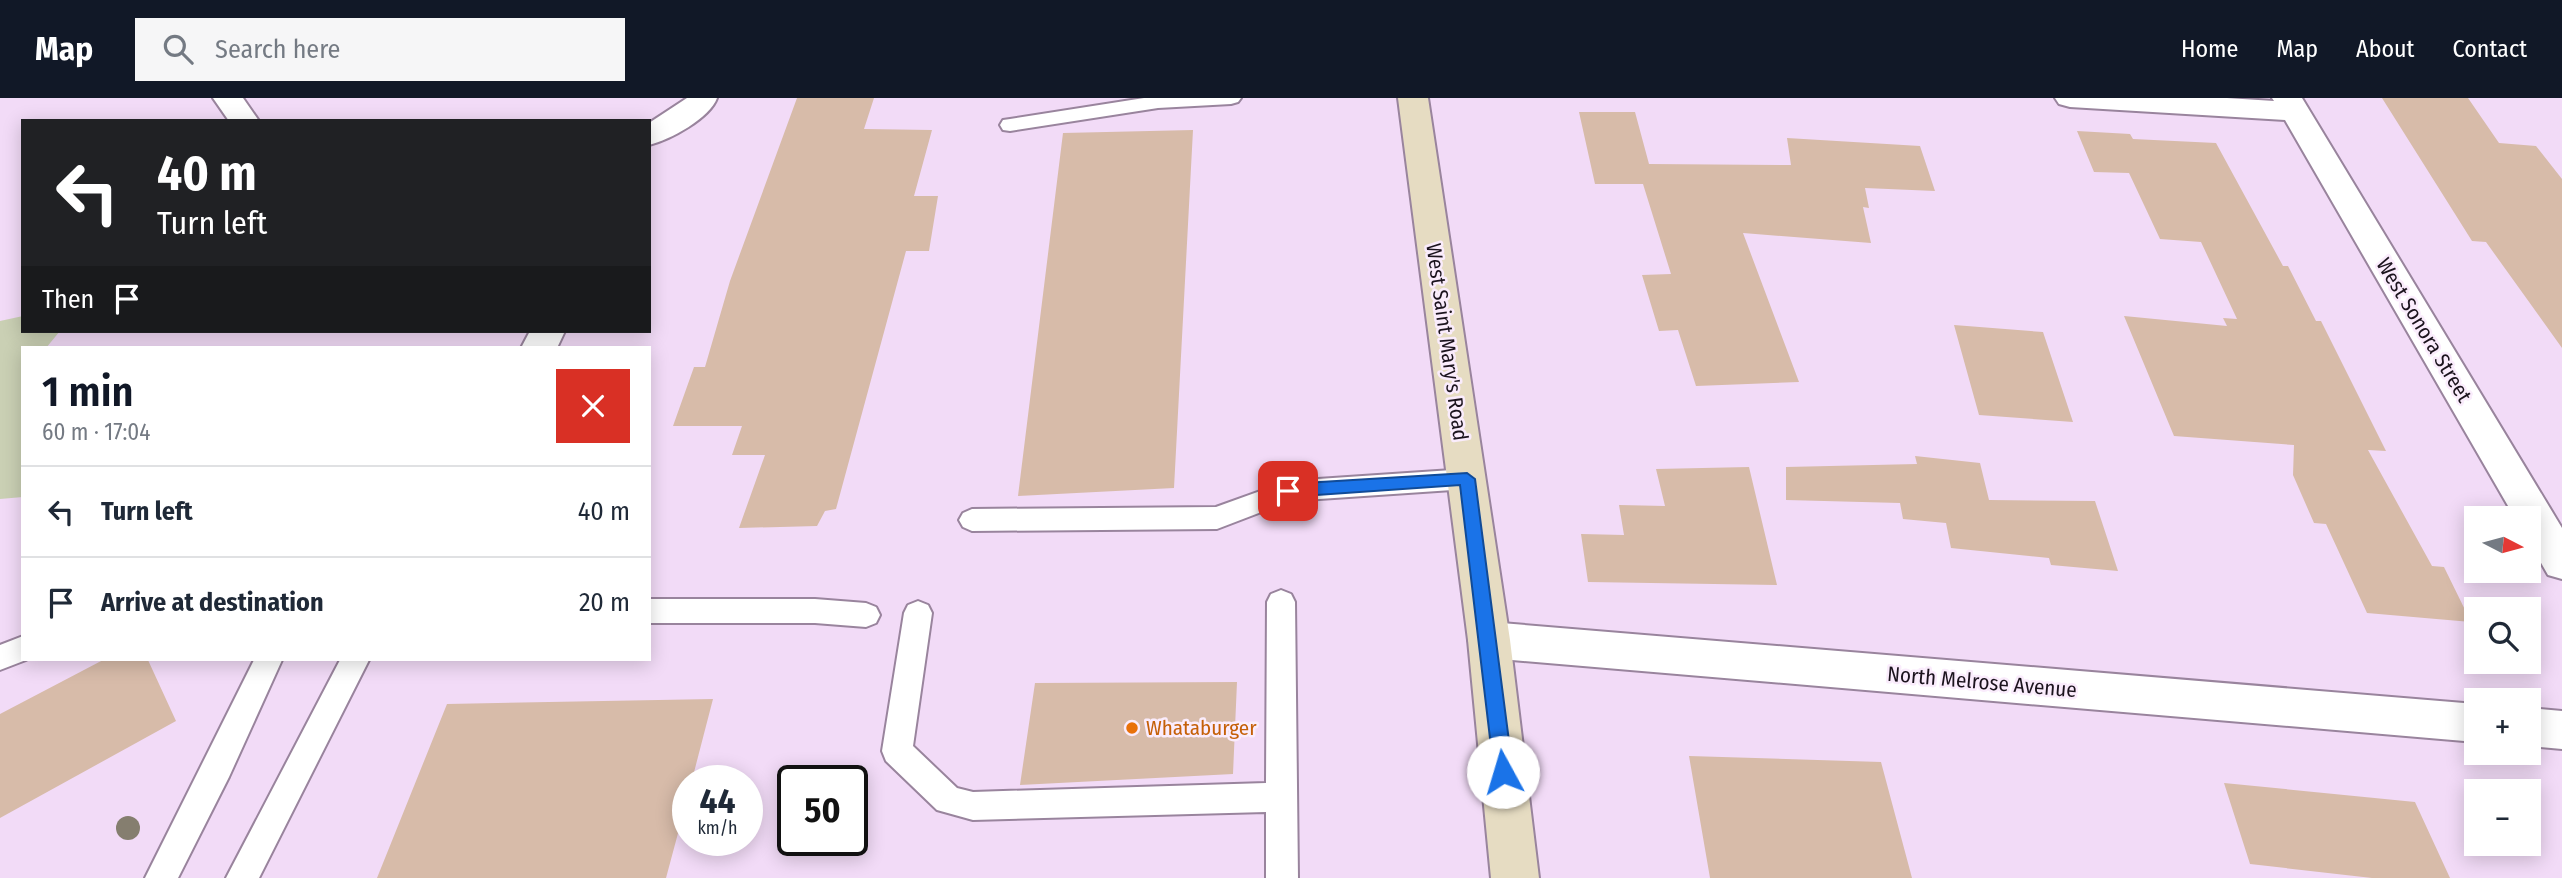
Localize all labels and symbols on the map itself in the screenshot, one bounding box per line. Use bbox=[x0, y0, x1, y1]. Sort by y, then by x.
street label: West Saint Mary's Road bbox=[1420, 242, 1474, 442]
street label: West Sonora Street bbox=[2371, 253, 2477, 407]
pin bbox=[1258, 461, 1318, 521]
north arrow bbox=[2464, 506, 2541, 583]
street label: North Melrose Avenue bbox=[1886, 661, 2078, 703]
place label: Whataburger bbox=[1146, 715, 1257, 741]
marker: Whataburger bbox=[1124, 720, 1140, 736]
position arrow bbox=[1466, 735, 1540, 809]
speed limit sign: 50 bbox=[777, 765, 868, 856]

